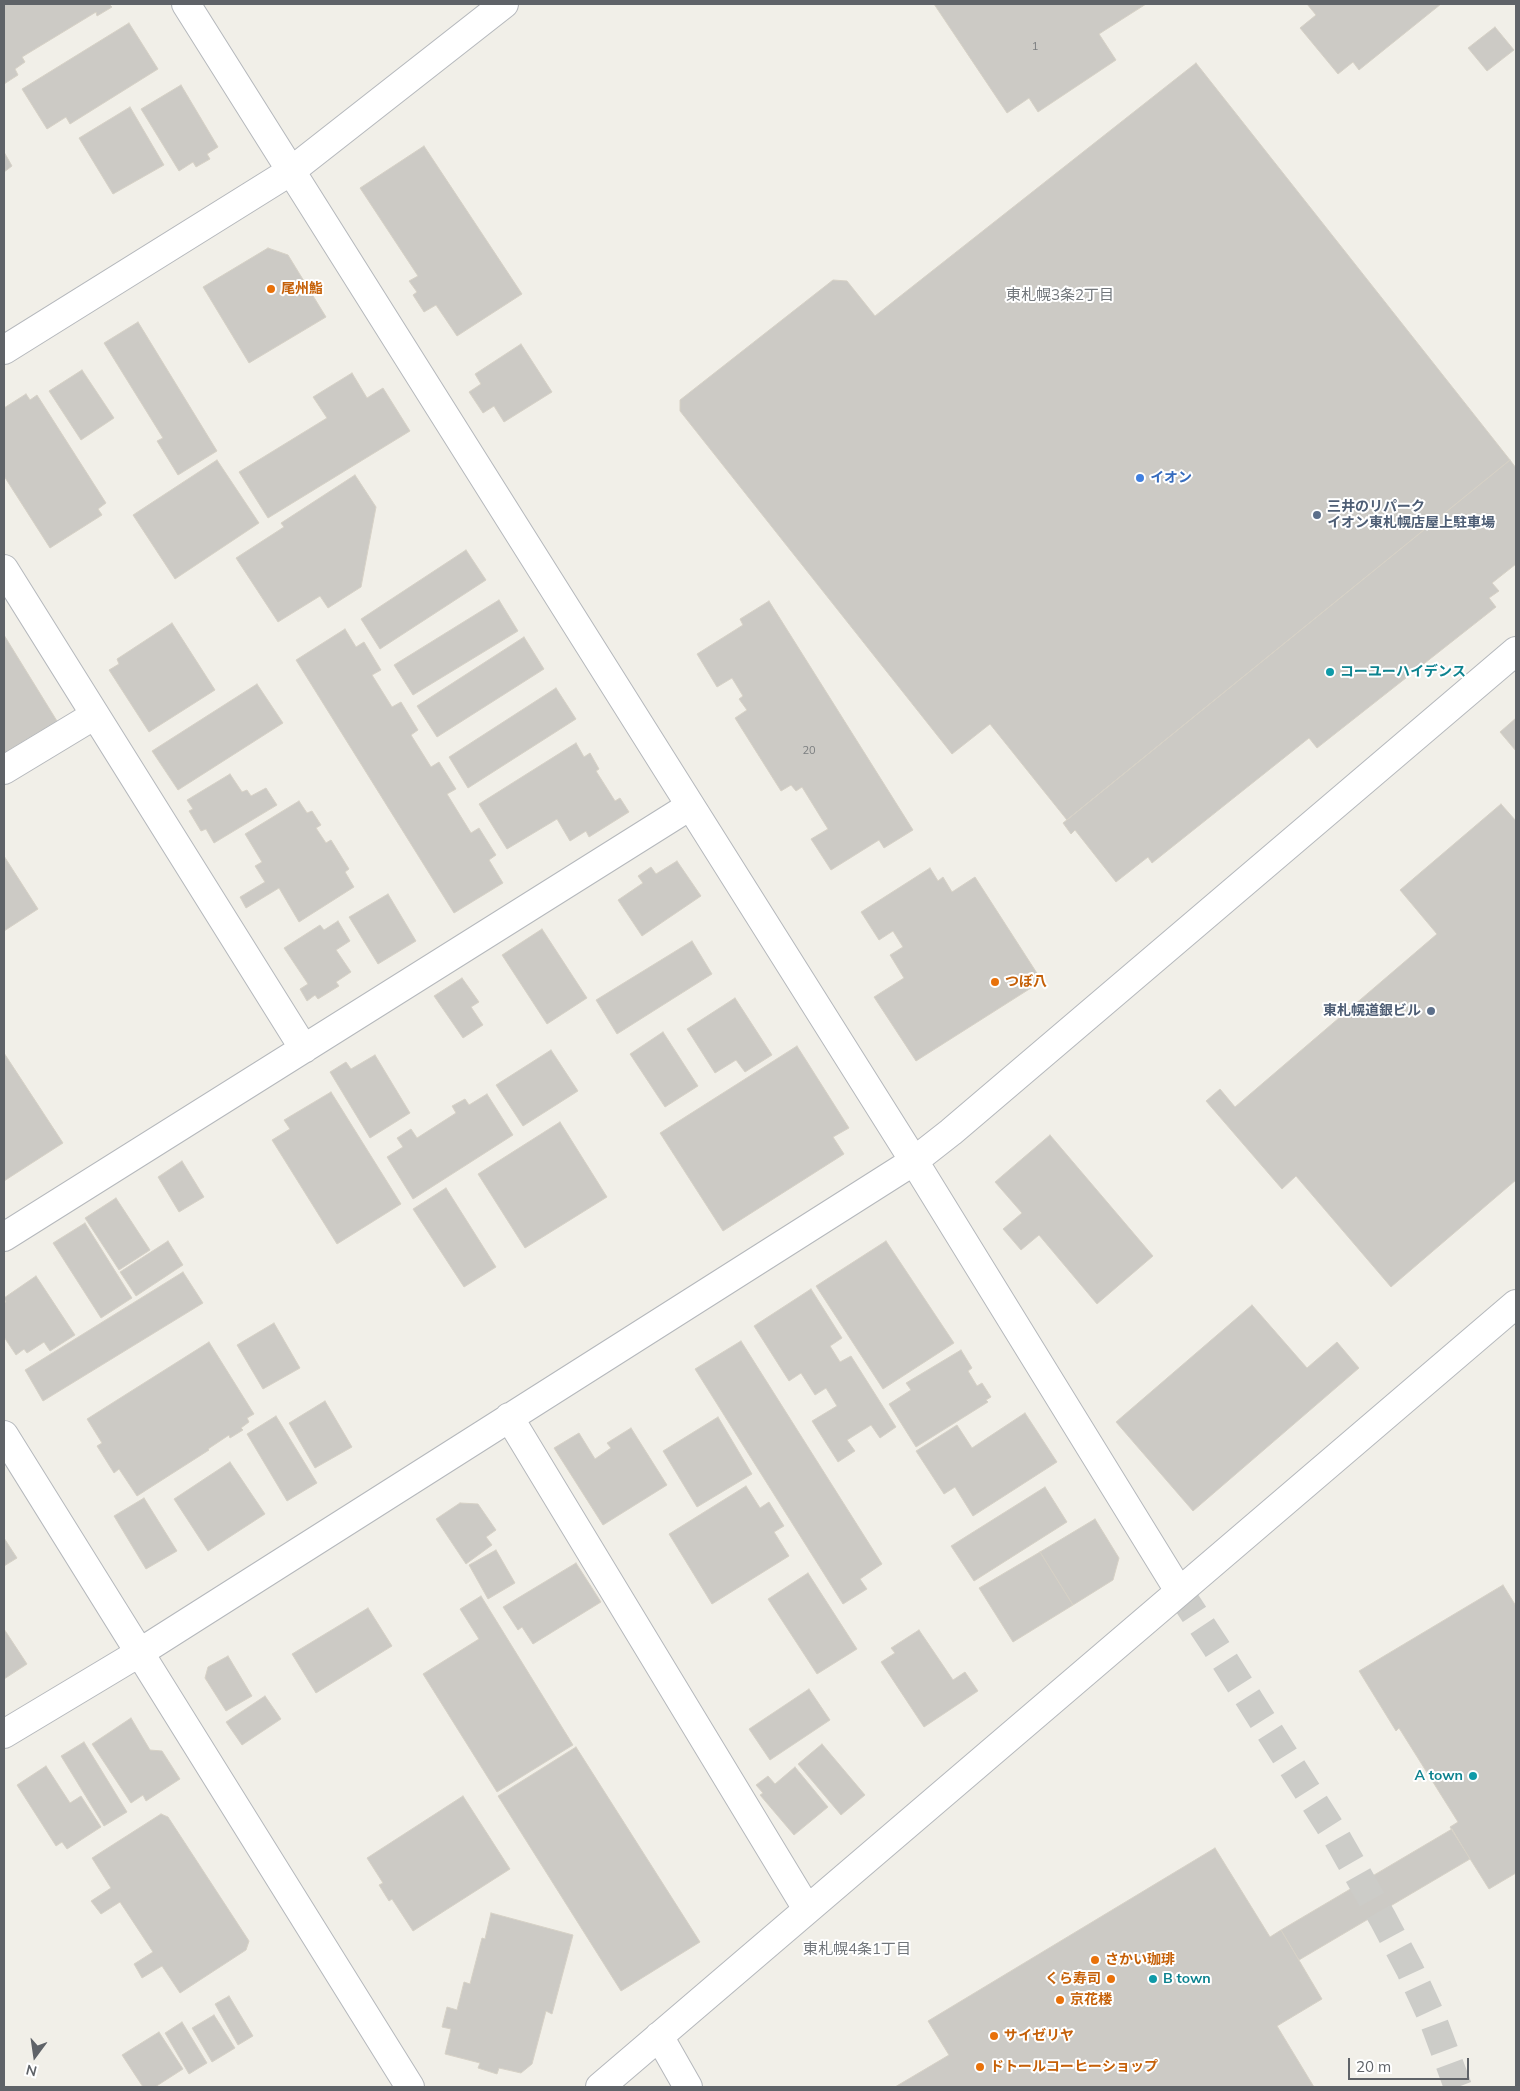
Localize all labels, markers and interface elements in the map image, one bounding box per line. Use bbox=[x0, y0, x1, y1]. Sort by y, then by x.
house number: 1 bbox=[1032, 40, 1038, 54]
place label: 尾州鮨 bbox=[281, 281, 323, 297]
marker: 尾州鮨 bbox=[265, 283, 277, 295]
district label: 東札幌3条2丁目 bbox=[1006, 286, 1114, 304]
place label: イオン bbox=[1150, 470, 1192, 486]
marker: イオン bbox=[1134, 472, 1146, 484]
place label: 三井のリパーク イオン東札幌店屋上駐車場 bbox=[1327, 499, 1495, 532]
marker: 三井のリパーク イオン東札幌店屋上駐車場 bbox=[1311, 509, 1323, 521]
place label: コーユーハイデンス bbox=[1340, 664, 1466, 680]
marker: コーユーハイデンス bbox=[1324, 666, 1336, 678]
house number: 20 bbox=[802, 744, 816, 758]
place label: つぼ八 bbox=[1005, 974, 1047, 990]
marker: つぼ八 bbox=[989, 976, 1001, 988]
place label: 東札幌道銀ビル bbox=[1323, 1003, 1421, 1019]
marker: 東札幌道銀ビル bbox=[1425, 1005, 1437, 1017]
place label: A town bbox=[1414, 1768, 1463, 1784]
marker: A town bbox=[1467, 1770, 1479, 1782]
district label: 東札幌4条1丁目 bbox=[803, 1940, 911, 1958]
place label: さかい珈琲 bbox=[1105, 1952, 1175, 1968]
marker: さかい珈琲 bbox=[1089, 1954, 1101, 1966]
place label: くら寿司 bbox=[1045, 1971, 1101, 1987]
place label: B town bbox=[1163, 1971, 1211, 1987]
marker: くら寿司 bbox=[1105, 1973, 1117, 1985]
marker: B town bbox=[1147, 1973, 1159, 1985]
place label: 京花楼 bbox=[1070, 1992, 1112, 2008]
marker: 京花楼 bbox=[1054, 1994, 1066, 2006]
place label: サイゼリヤ bbox=[1004, 2028, 1074, 2044]
marker: サイゼリヤ bbox=[988, 2030, 1000, 2042]
north arrow bbox=[10, 2031, 60, 2081]
scale bar bbox=[1350, 2048, 1471, 2080]
text: 20 m bbox=[1356, 2057, 1391, 2076]
place label: ドトールコーヒーショップ bbox=[990, 2059, 1158, 2075]
text: N bbox=[24, 2061, 39, 2081]
marker: ドトールコーヒーショップ bbox=[974, 2061, 986, 2073]

